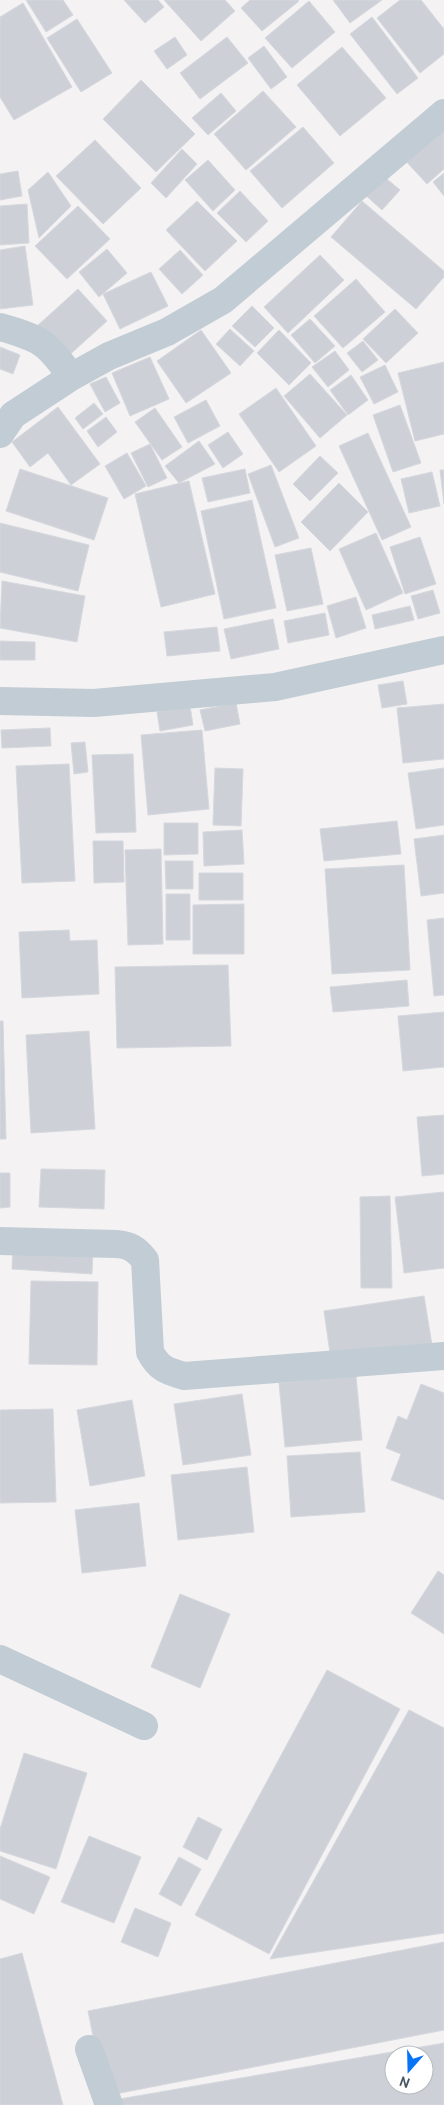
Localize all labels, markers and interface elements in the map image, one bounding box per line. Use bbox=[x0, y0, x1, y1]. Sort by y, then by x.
north arrow bbox=[384, 2045, 434, 2095]
text: N bbox=[397, 2072, 412, 2092]

